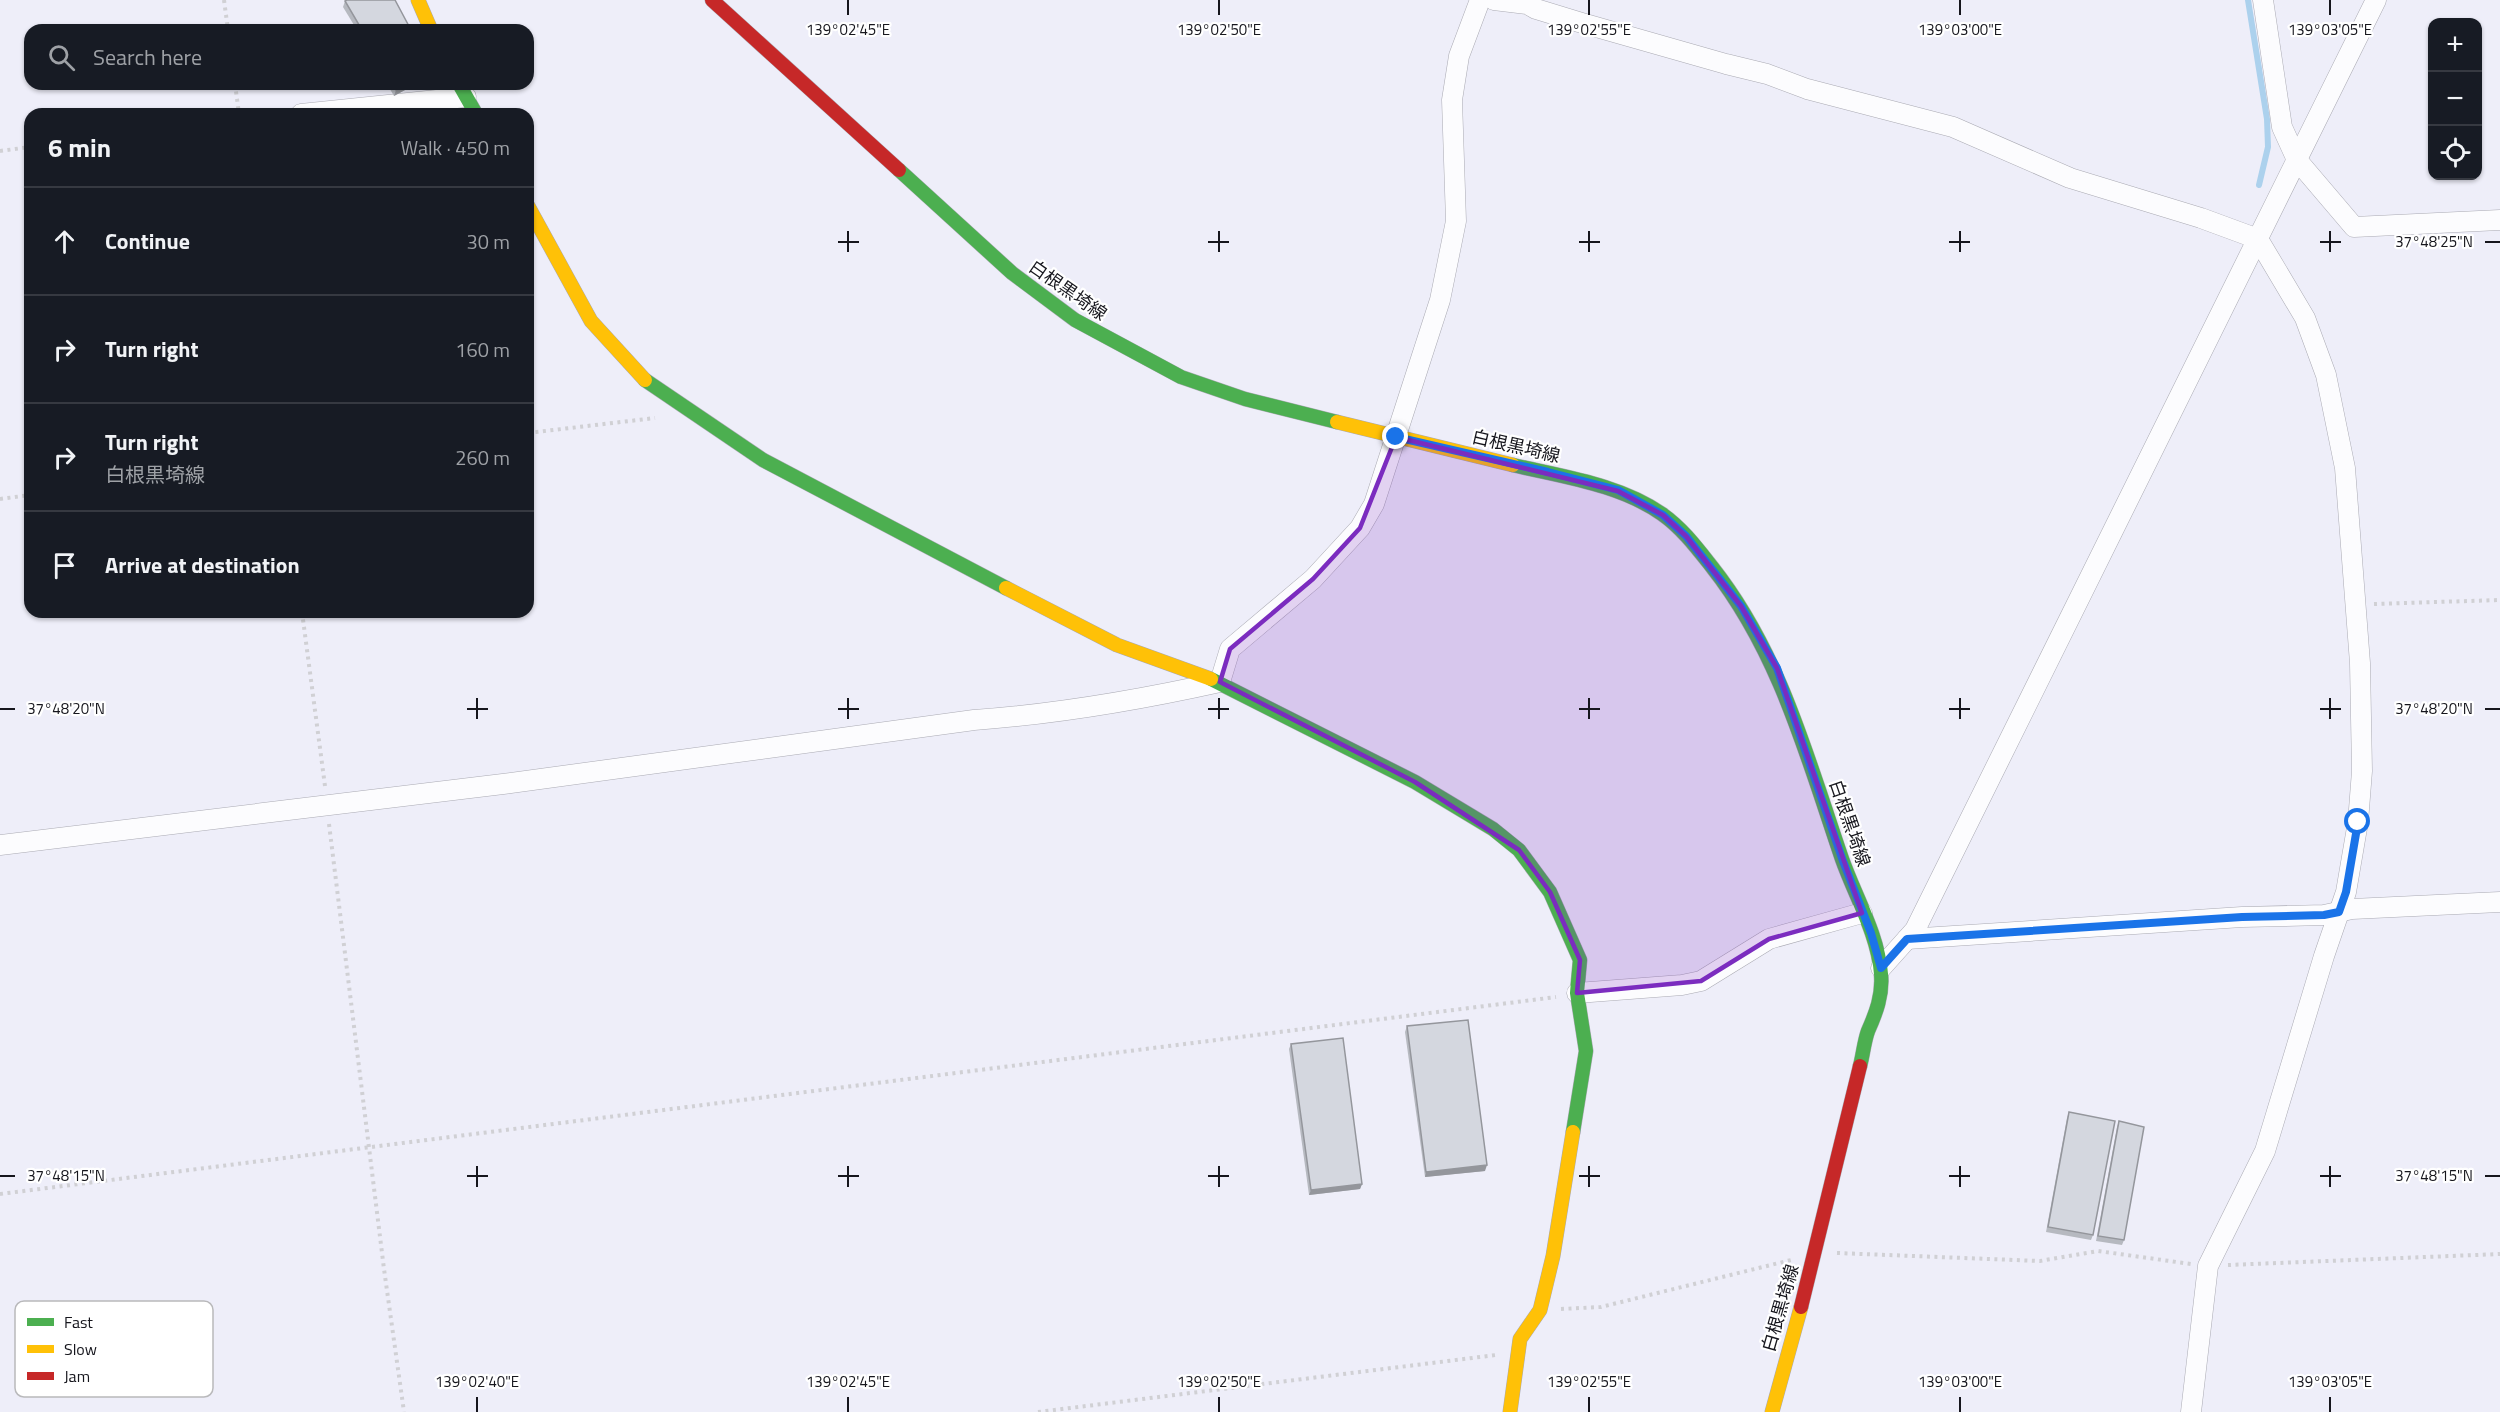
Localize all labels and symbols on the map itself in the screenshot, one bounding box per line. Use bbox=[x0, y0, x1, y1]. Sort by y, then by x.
text: 139°02'45"E bbox=[806, 18, 890, 41]
text: 139°02'50"E bbox=[1177, 18, 1261, 41]
text: 139°02'55"E bbox=[1547, 18, 1631, 41]
text: 139°03'00"E bbox=[1918, 18, 2002, 41]
text: 139°03'05"E bbox=[2288, 18, 2372, 41]
text: 37°48'25"N bbox=[2395, 230, 2473, 253]
street label: 白根黒埼線 bbox=[1023, 253, 1113, 327]
route end bbox=[1382, 423, 1408, 449]
street label: 白根黒埼線 bbox=[1469, 423, 1563, 469]
text: 37°48'20"N bbox=[27, 697, 105, 720]
text: 37°48'20"N bbox=[2395, 697, 2473, 720]
street label: 白根黒埼線 bbox=[1823, 776, 1877, 870]
route start bbox=[2344, 808, 2370, 834]
text: 37°48'15"N bbox=[27, 1164, 105, 1187]
text: 37°48'15"N bbox=[2395, 1164, 2473, 1187]
street label: 白根黒埼線 bbox=[1755, 1261, 1805, 1355]
legend bbox=[15, 1301, 213, 1397]
text: Fast bbox=[64, 1310, 93, 1334]
text: Slow bbox=[64, 1337, 97, 1361]
text: Jam bbox=[64, 1364, 90, 1388]
text: 139°02'40"E bbox=[435, 1370, 519, 1393]
text: 139°02'45"E bbox=[806, 1370, 890, 1393]
text: 139°02'50"E bbox=[1177, 1370, 1261, 1393]
text: 139°02'55"E bbox=[1547, 1370, 1631, 1393]
text: 139°03'00"E bbox=[1918, 1370, 2002, 1393]
text: 139°03'05"E bbox=[2288, 1370, 2372, 1393]

